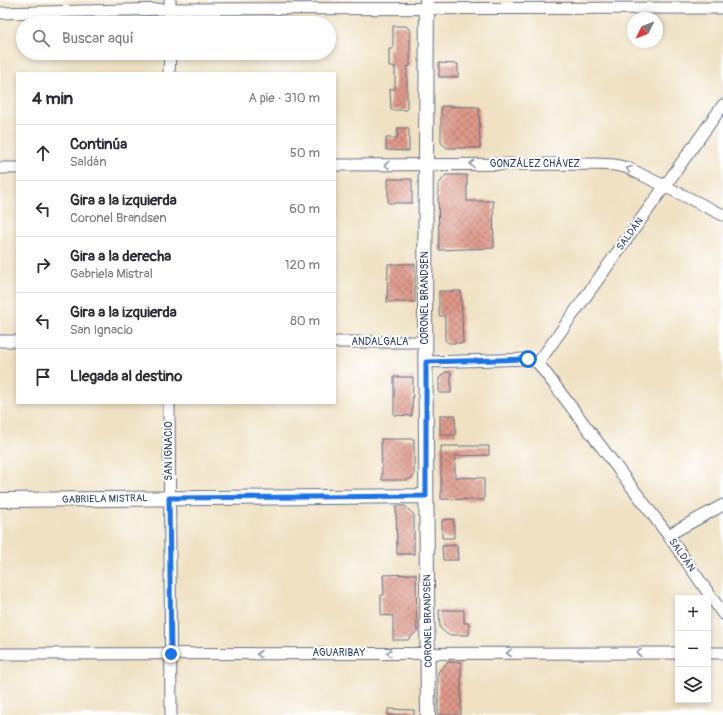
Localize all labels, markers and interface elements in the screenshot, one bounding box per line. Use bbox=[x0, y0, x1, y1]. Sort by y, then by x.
north arrow bbox=[627, 12, 663, 48]
search box bbox=[16, 16, 336, 60]
icon: search bbox=[30, 27, 52, 49]
text: Buscar aquí bbox=[62, 29, 134, 48]
text: 4 min bbox=[32, 88, 73, 109]
text: A pie · 310 m bbox=[248, 90, 320, 106]
text: Continúa bbox=[70, 135, 127, 154]
icon: ahead bbox=[32, 142, 54, 164]
text: 50 m bbox=[290, 145, 320, 161]
text: Saldán bbox=[70, 154, 107, 170]
street label: GONZÁLEZ CHÁVEZ bbox=[490, 157, 580, 170]
one-way arrow bbox=[469, 160, 475, 168]
one-way arrow bbox=[384, 161, 390, 169]
one-way arrow bbox=[626, 166, 633, 174]
text: Gira a la izquierda bbox=[70, 191, 177, 210]
icon: left bbox=[32, 198, 54, 220]
text: 60 m bbox=[289, 201, 320, 217]
text: Coronel Brandsen bbox=[70, 210, 167, 226]
street label: SALDÁN bbox=[613, 214, 646, 253]
text: Gira a la derecha bbox=[70, 247, 171, 266]
street label: CORONEL BRANDSEN bbox=[419, 251, 431, 345]
icon: right bbox=[32, 254, 54, 276]
text: 120 m bbox=[284, 257, 320, 273]
text: Gabriela Mistral bbox=[70, 266, 153, 282]
text: Gira a la izquierda bbox=[70, 303, 177, 322]
icon: left bbox=[32, 310, 54, 332]
text: 80 m bbox=[290, 313, 320, 329]
text: San Ignacio bbox=[70, 322, 133, 338]
street label: ANDALGALA bbox=[352, 336, 409, 348]
route start bbox=[519, 350, 537, 368]
icon: arrive bbox=[32, 366, 54, 388]
text: Llegada al destino bbox=[70, 367, 182, 386]
street label: SAN IGNACIO bbox=[163, 421, 175, 481]
street label: GABRIELA MISTRAL bbox=[62, 492, 148, 506]
street label: SALDÁN bbox=[666, 536, 699, 574]
street label: CORONEL BRANDSEN bbox=[421, 574, 435, 668]
map controls bbox=[675, 595, 711, 703]
button: + bbox=[675, 595, 711, 631]
button: − bbox=[675, 631, 711, 667]
route end bbox=[162, 645, 180, 663]
street label: AGUARIBAY bbox=[313, 647, 366, 659]
one-way arrow bbox=[386, 649, 392, 657]
one-way arrow bbox=[506, 649, 512, 657]
one-way arrow bbox=[636, 649, 642, 657]
one-way arrow bbox=[256, 650, 262, 658]
button: layers bbox=[675, 667, 711, 703]

